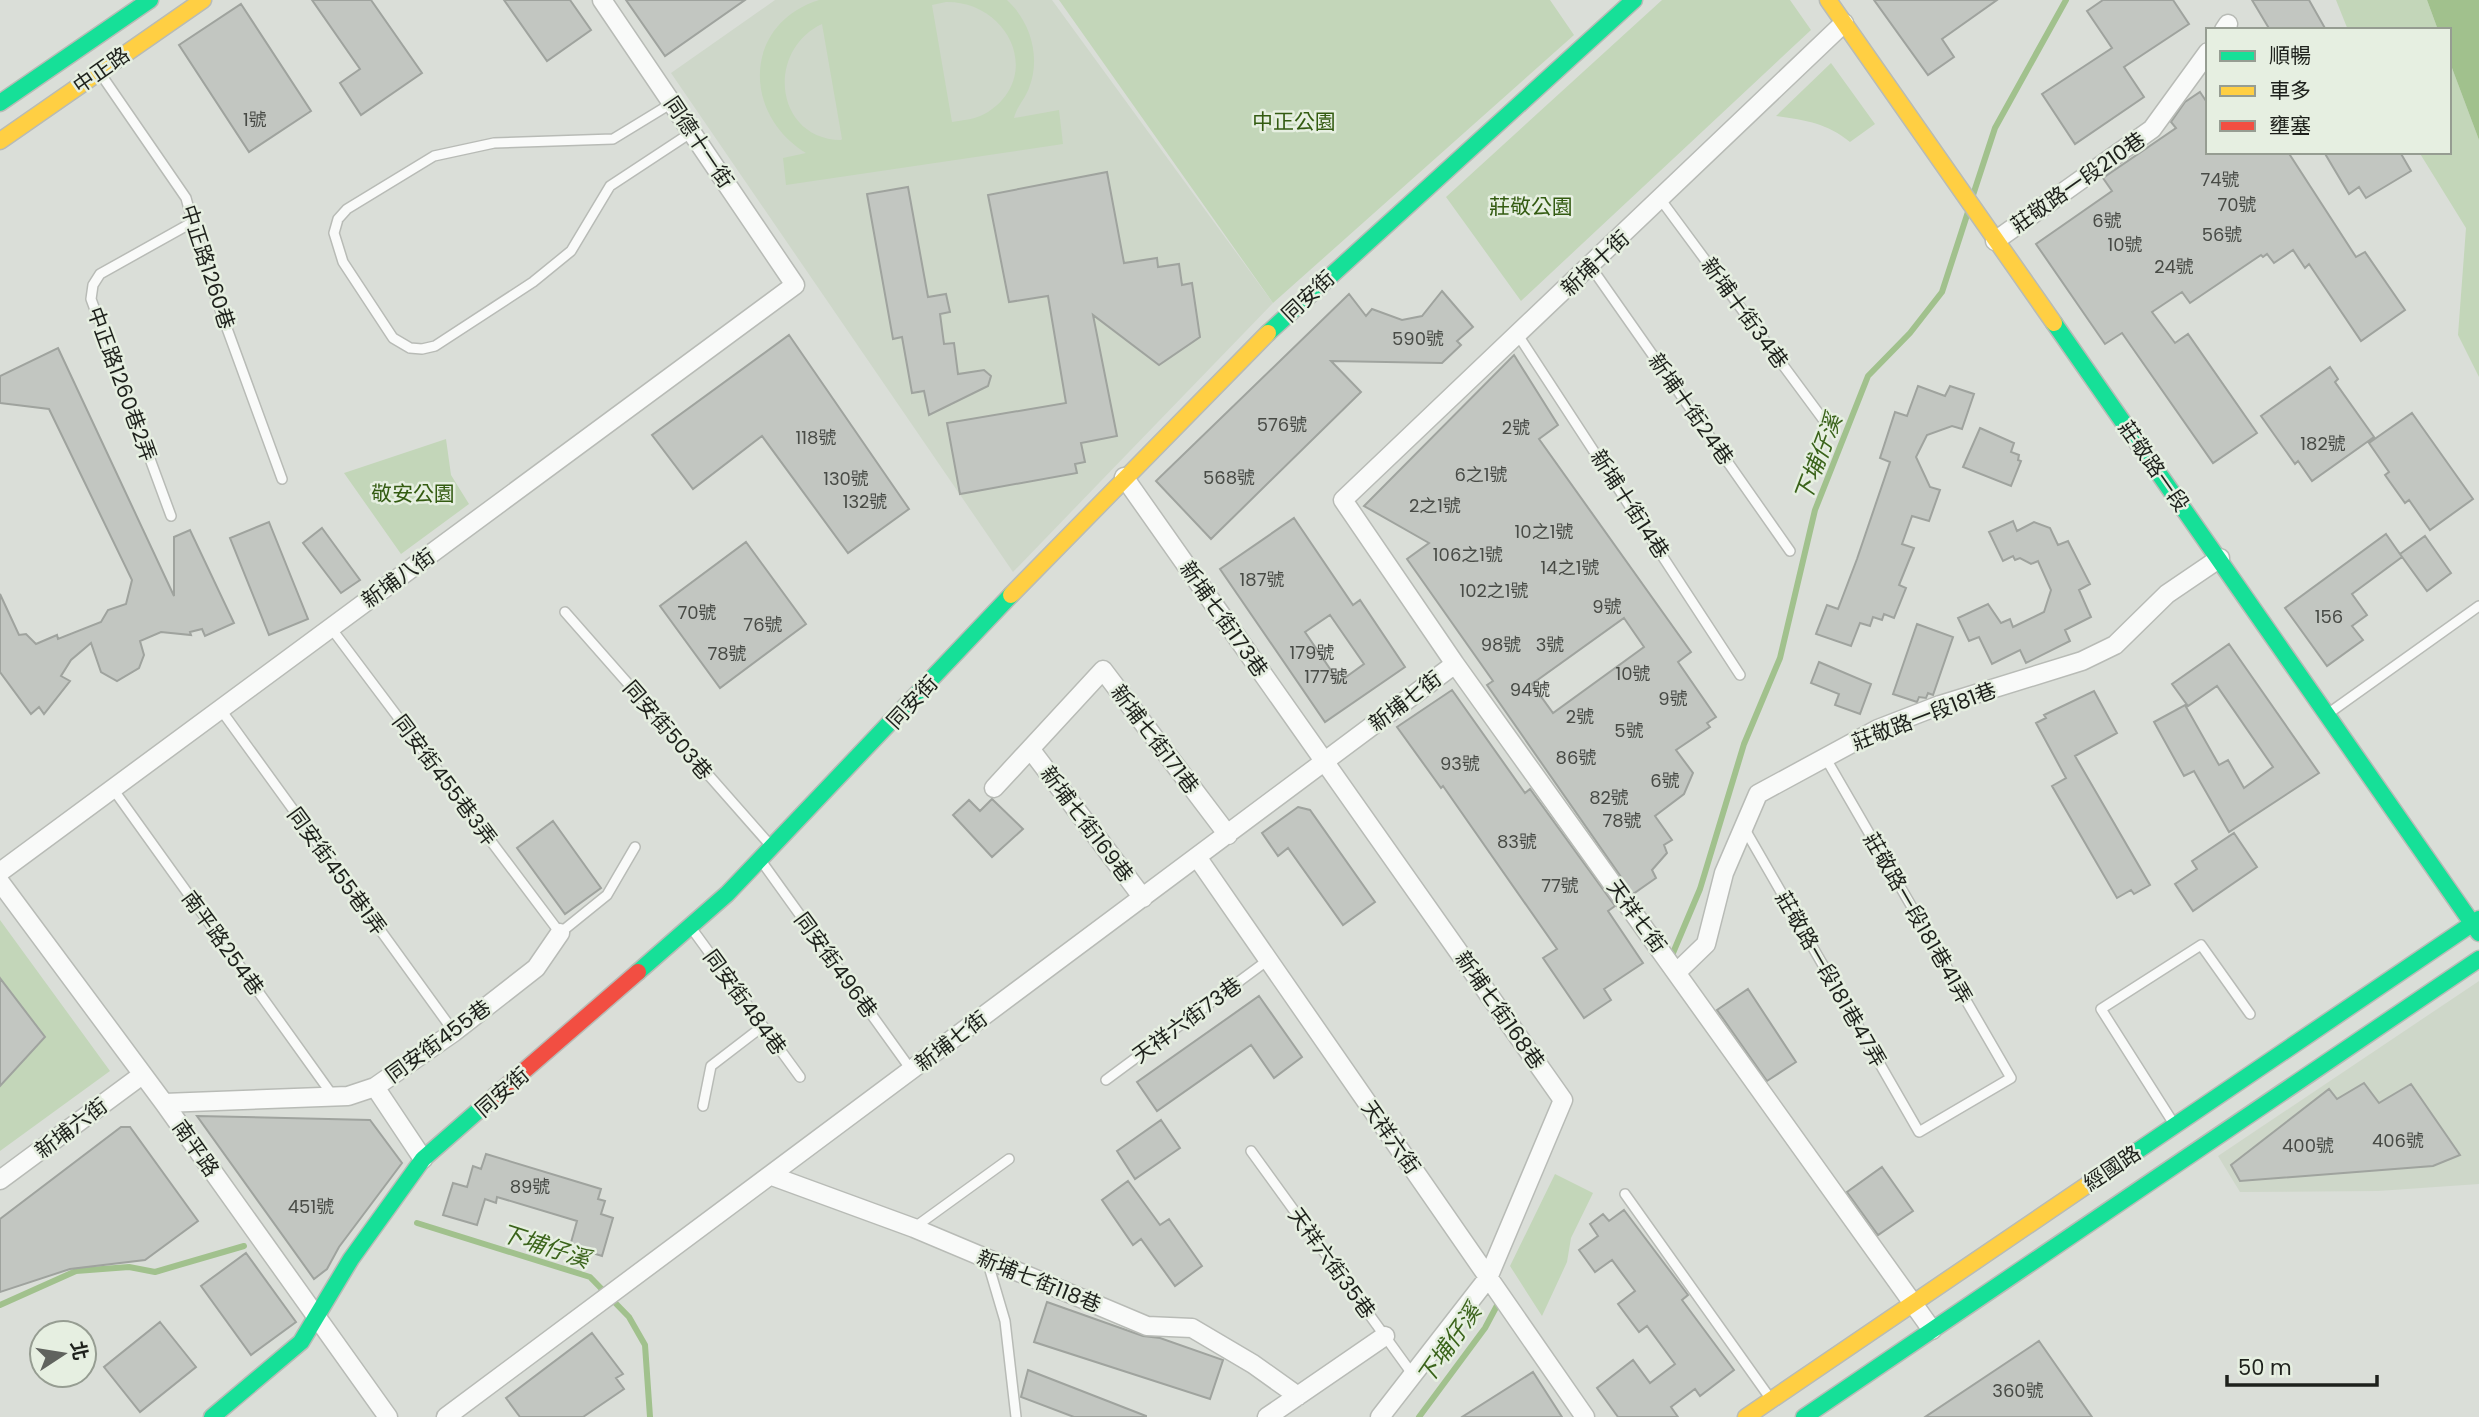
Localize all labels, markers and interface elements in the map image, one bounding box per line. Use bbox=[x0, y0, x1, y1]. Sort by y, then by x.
legend bbox=[2206, 28, 2451, 154]
street label: 中正路 bbox=[67, 40, 135, 100]
text: 順暢 bbox=[2269, 41, 2311, 70]
text: 車多 bbox=[2269, 76, 2311, 105]
street label: 同德十一街 bbox=[658, 90, 740, 194]
house number: 1號 bbox=[243, 107, 267, 132]
park label: 中正公園 bbox=[1252, 107, 1336, 136]
text: 壅塞 bbox=[2269, 111, 2311, 140]
street label: 莊敬路一段210巷 bbox=[2005, 125, 2151, 239]
house number: 74號 bbox=[2200, 167, 2240, 192]
park label: 莊敬公園 bbox=[1489, 192, 1573, 221]
house number: 70號 bbox=[2217, 192, 2257, 217]
street label: 中正路1260巷 bbox=[174, 201, 242, 333]
house number: 6號 bbox=[2092, 208, 2122, 233]
house number: 56號 bbox=[2202, 222, 2242, 247]
street label: 新埔十街 bbox=[1554, 224, 1636, 302]
house number: 10號 bbox=[2107, 232, 2143, 257]
street label: 新埔十街34巷 bbox=[1695, 252, 1795, 374]
house number: 24號 bbox=[2154, 254, 2194, 279]
street label: 同安街 bbox=[1275, 264, 1341, 328]
street label: 中正路1260巷2弄 bbox=[81, 303, 163, 465]
house number: 590號 bbox=[1392, 326, 1444, 351]
street label: 新埔十街24巷 bbox=[1642, 347, 1740, 471]
water label: 下埔仔溪 bbox=[1787, 407, 1850, 507]
house number: 576號 bbox=[1257, 412, 1307, 437]
house number: 2號 bbox=[1502, 415, 1530, 440]
street label: 莊敬路一段 bbox=[2112, 415, 2196, 517]
house number: 118號 bbox=[796, 425, 836, 450]
house number: 182號 bbox=[2300, 431, 2346, 456]
street label: 新埔十街14巷 bbox=[1584, 444, 1676, 564]
house number: 6之1號 bbox=[1454, 462, 1508, 487]
house number: 568號 bbox=[1203, 465, 1255, 490]
house number: 130號 bbox=[823, 466, 869, 491]
park label: 敬安公園 bbox=[371, 479, 455, 508]
house number: 132號 bbox=[843, 489, 887, 514]
house number: 2之1號 bbox=[1409, 493, 1461, 518]
house number: 10之1號 bbox=[1515, 519, 1573, 544]
street label: 新埔八街 bbox=[355, 542, 441, 614]
house number: 106之1號 bbox=[1433, 542, 1503, 567]
street label: 新埔七街173巷 bbox=[1173, 555, 1275, 683]
house number: 14之1號 bbox=[1541, 555, 1599, 580]
house number: 187號 bbox=[1240, 567, 1284, 592]
house number: 102之1號 bbox=[1459, 578, 1529, 603]
house number: 9號 bbox=[1592, 594, 1622, 619]
house number: 70號 bbox=[677, 600, 717, 625]
house number: 156 bbox=[2315, 604, 2343, 629]
house number: 76號 bbox=[743, 612, 783, 637]
house number: 98號 bbox=[1481, 632, 1521, 657]
house number: 3號 bbox=[1536, 632, 1564, 657]
house number: 179號 bbox=[1290, 640, 1334, 665]
house number: 78號 bbox=[707, 641, 747, 666]
house number: 10號 bbox=[1615, 661, 1651, 686]
house number: 177號 bbox=[1304, 664, 1348, 689]
street label: 新埔七街 bbox=[1363, 664, 1447, 738]
street label: 同安街 bbox=[880, 669, 944, 735]
street label: 同安街503巷 bbox=[617, 674, 719, 786]
street label: 莊敬路一段181巷 bbox=[1848, 675, 2000, 757]
house number: 94號 bbox=[1510, 677, 1550, 702]
street label: 新埔七街171巷 bbox=[1104, 678, 1206, 800]
house number: 9號 bbox=[1658, 686, 1688, 711]
house number: 2號 bbox=[1566, 704, 1594, 729]
street label: 同安街455巷3弄 bbox=[386, 709, 504, 851]
house number: 5號 bbox=[1614, 718, 1644, 743]
house number: 86號 bbox=[1556, 745, 1596, 770]
house number: 93號 bbox=[1440, 751, 1480, 776]
street label: 新埔七街169巷 bbox=[1034, 760, 1140, 888]
house number: 6號 bbox=[1650, 768, 1680, 793]
house number: 82號 bbox=[1589, 785, 1629, 810]
street label: 同安街455巷1弄 bbox=[281, 801, 393, 941]
house number: 78號 bbox=[1602, 808, 1642, 833]
street label: 莊敬路一段181巷41弄 bbox=[1857, 827, 1979, 1009]
house number: 83號 bbox=[1497, 829, 1537, 854]
house number: 77號 bbox=[1541, 873, 1579, 898]
street label: 天祥七街 bbox=[1601, 873, 1673, 959]
street label: 南平路254巷 bbox=[175, 885, 271, 1001]
street label: 莊敬路一段181巷47弄 bbox=[1769, 886, 1893, 1072]
street label: 同安街496巷 bbox=[788, 906, 884, 1024]
street label: 同安街484巷 bbox=[697, 943, 793, 1061]
street label: 新埔七街168巷 bbox=[1448, 945, 1552, 1075]
street label: 天祥六街73巷 bbox=[1126, 970, 1248, 1070]
street label: 同安街455巷 bbox=[379, 993, 497, 1089]
street label: 新埔七街 bbox=[909, 1004, 993, 1078]
street label: 同安街 bbox=[469, 1060, 535, 1124]
street label: 新埔六街 bbox=[29, 1091, 113, 1165]
street label: 天祥六街 bbox=[1355, 1094, 1427, 1180]
street label: 南平路 bbox=[166, 1114, 226, 1182]
house number: 406號 bbox=[2372, 1128, 2424, 1153]
house number: 400號 bbox=[2282, 1133, 2334, 1158]
street label: 經國路 bbox=[2078, 1138, 2146, 1198]
house number: 89號 bbox=[510, 1174, 550, 1199]
house number: 451號 bbox=[288, 1194, 334, 1219]
street label: 天祥六街35巷 bbox=[1282, 1202, 1382, 1324]
water label: 下埔仔溪 bbox=[496, 1217, 597, 1276]
street label: 新埔七街118巷 bbox=[973, 1243, 1105, 1319]
water label: 下埔仔溪 bbox=[1410, 1295, 1490, 1391]
north arrow bbox=[28, 1319, 98, 1389]
text: 北 bbox=[64, 1338, 94, 1363]
scale bar bbox=[2227, 1344, 2378, 1388]
text: 50 m bbox=[2238, 1353, 2292, 1382]
house number: 360號 bbox=[1992, 1378, 2044, 1403]

